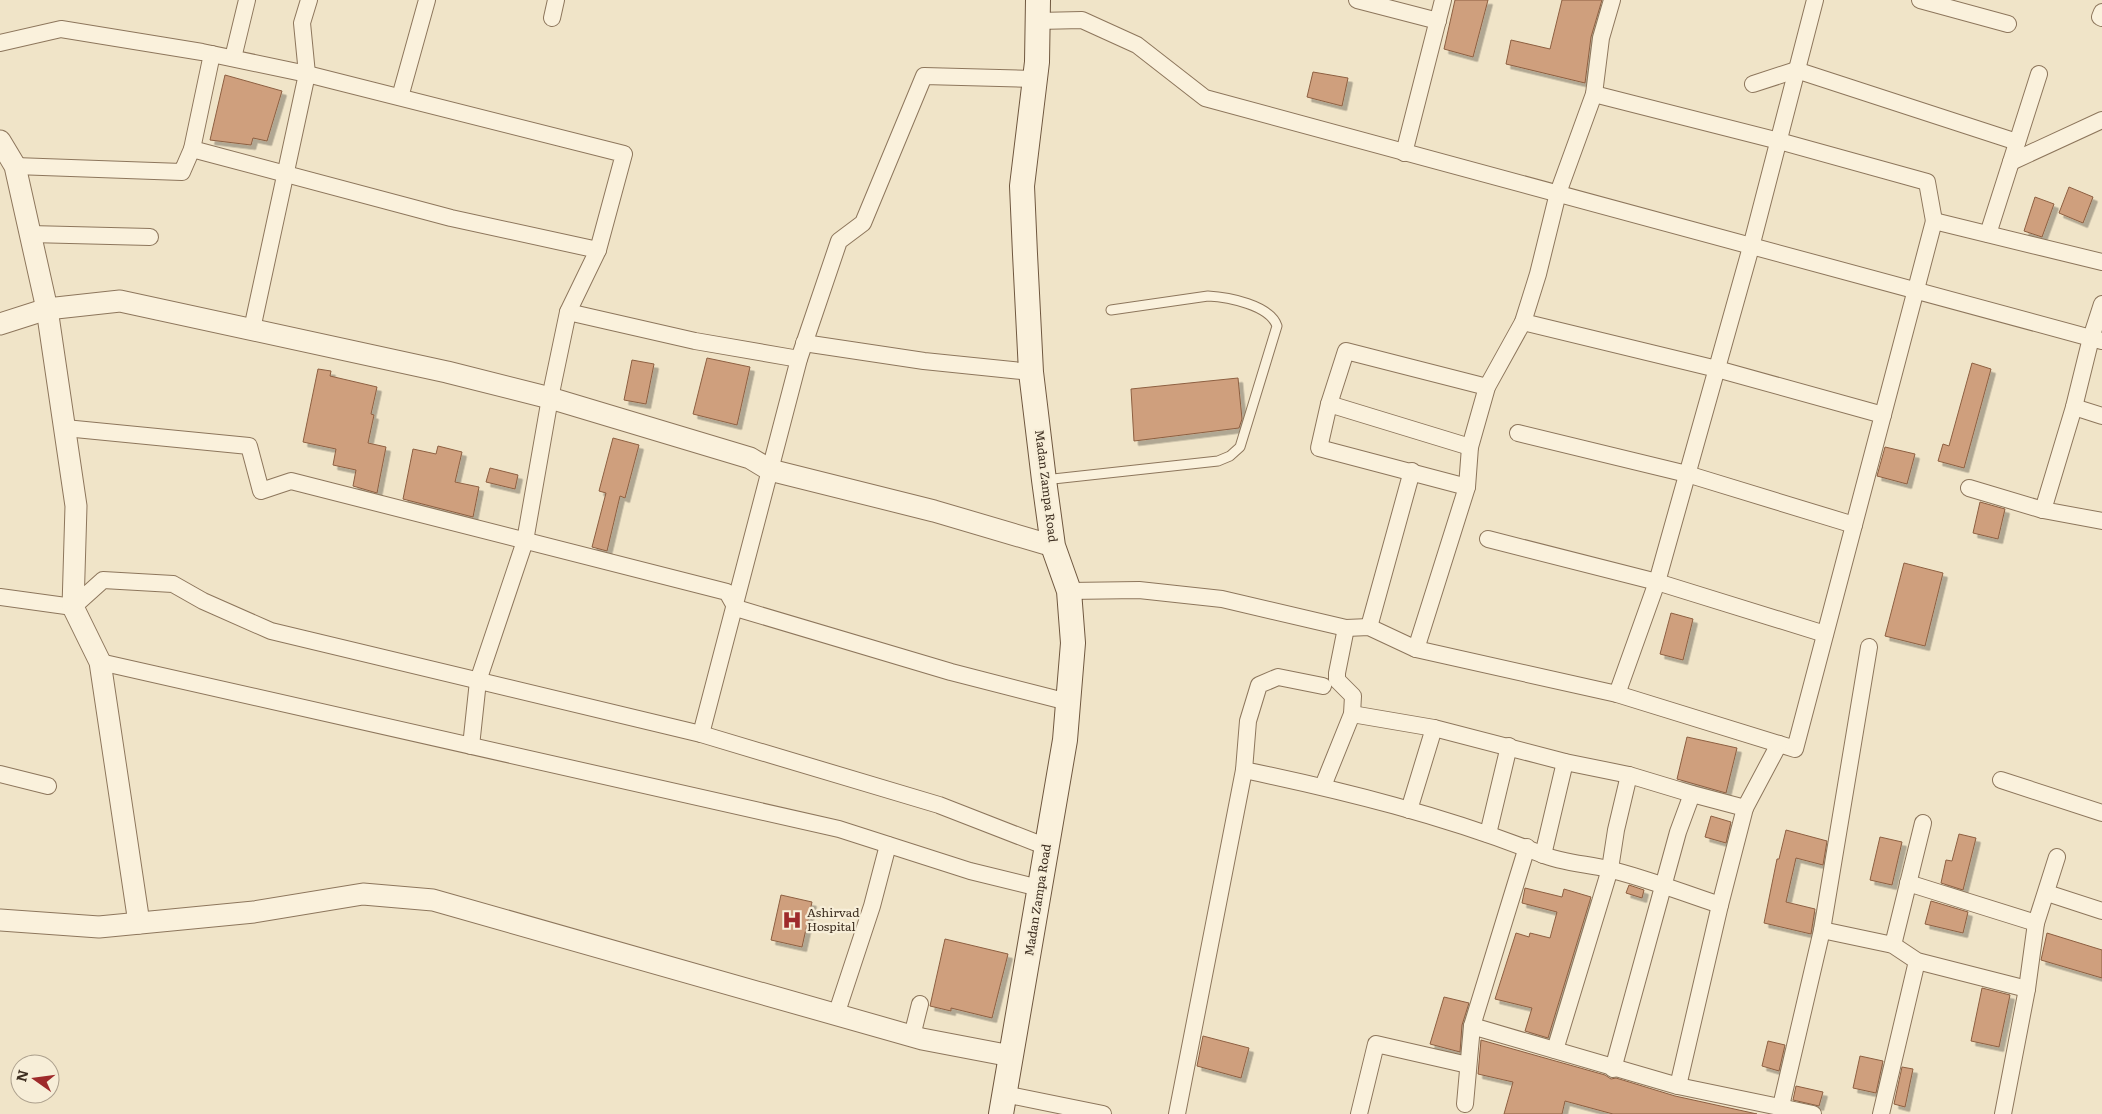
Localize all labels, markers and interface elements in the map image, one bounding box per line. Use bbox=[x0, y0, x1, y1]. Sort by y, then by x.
street label: Madan Zampa Road bbox=[1031, 429, 1063, 544]
street label: Madan Zampa Road bbox=[1019, 842, 1055, 957]
place label: Ashirvad Hospital bbox=[807, 903, 860, 935]
hospital icon: Ashirvad Hospital bbox=[781, 909, 803, 931]
north arrow bbox=[10, 1054, 60, 1104]
text: N bbox=[10, 1067, 33, 1084]

